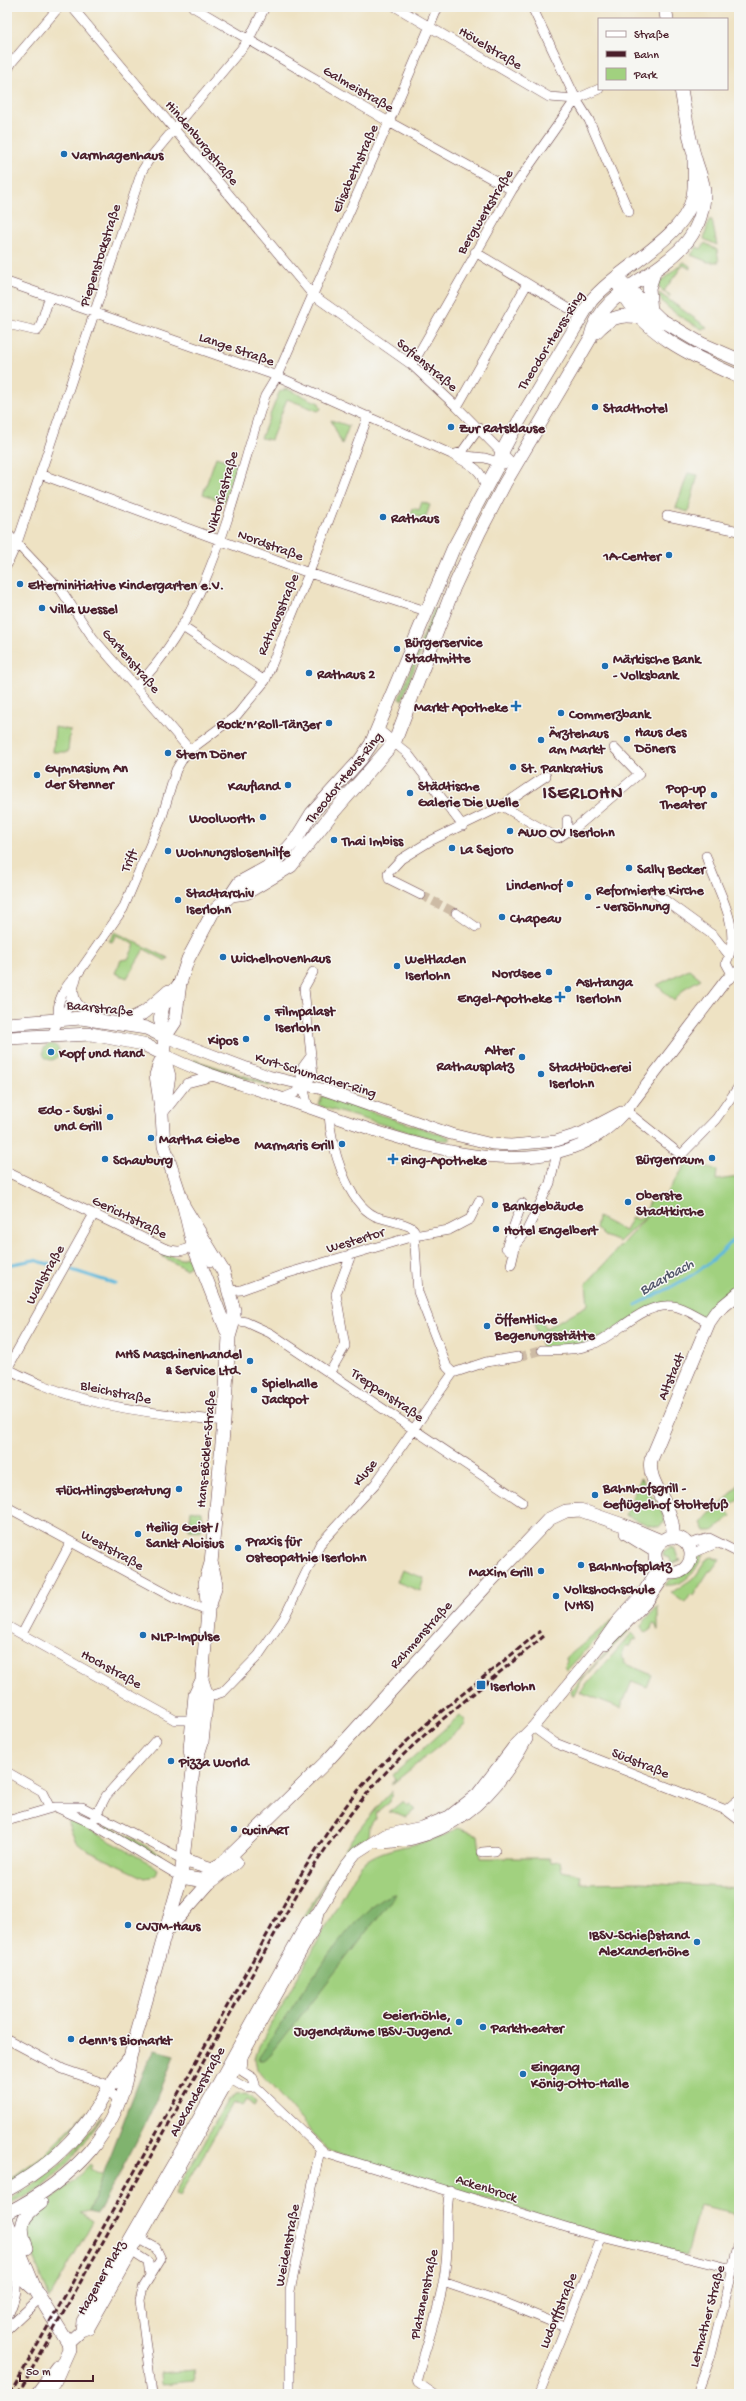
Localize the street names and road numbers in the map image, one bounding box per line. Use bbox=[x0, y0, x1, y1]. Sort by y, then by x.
street label: Hövelstraße bbox=[455, 24, 525, 75]
street label: Galmeistraße bbox=[319, 63, 397, 118]
street label: Hindenburgstraße bbox=[161, 98, 242, 190]
street label: Elisabethstraße bbox=[329, 121, 384, 216]
street label: Bergwerkstraße bbox=[454, 166, 519, 259]
street label: Piepenstockstraße bbox=[76, 201, 126, 310]
street label: Theodor-Heuss-Ring bbox=[514, 289, 589, 395]
street label: Lange Straße bbox=[196, 330, 277, 371]
street label: Sofienstraße bbox=[392, 336, 461, 397]
street label: Viktoriastraße bbox=[203, 449, 244, 537]
street label: Nordstraße bbox=[235, 527, 306, 566]
street label: Rathausstraße bbox=[254, 571, 304, 658]
street label: Gartenstraße bbox=[97, 626, 163, 698]
street label: Theodor-Heuss-Ring bbox=[302, 729, 387, 829]
street label: Trift bbox=[118, 846, 143, 876]
street label: Baarstraße bbox=[65, 997, 135, 1022]
street label: Kurt-Schumacher-Ring bbox=[252, 1050, 378, 1103]
street label: Gerichtstraße bbox=[89, 1193, 170, 1244]
street label: Westertor bbox=[324, 1224, 388, 1258]
street label: Wallstraße bbox=[23, 1242, 70, 1308]
street label: Altstadt bbox=[655, 1350, 690, 1403]
street label: Treppenstraße bbox=[346, 1365, 427, 1427]
street label: Bleichstraße bbox=[77, 1377, 153, 1409]
street label: Hans-Böckler-Straße bbox=[194, 1389, 221, 1509]
street label: Kluse bbox=[350, 1456, 382, 1490]
street label: Weststraße bbox=[77, 1527, 147, 1576]
street label: Rahmenstraße bbox=[387, 1598, 457, 1673]
street label: Hochstraße bbox=[77, 1647, 145, 1694]
street label: Südstraße bbox=[609, 1745, 672, 1784]
street label: Alexanderstraße bbox=[166, 2044, 230, 2140]
street label: Ackenbrock bbox=[453, 2171, 521, 2208]
street label: Weidenstraße bbox=[272, 2202, 305, 2288]
street label: Hagener Platz bbox=[74, 2237, 131, 2319]
street label: Platanenstraße bbox=[407, 2247, 443, 2342]
street label: Letmather Straße bbox=[687, 2263, 730, 2370]
street label: Ludorffstraße bbox=[536, 2270, 582, 2351]

